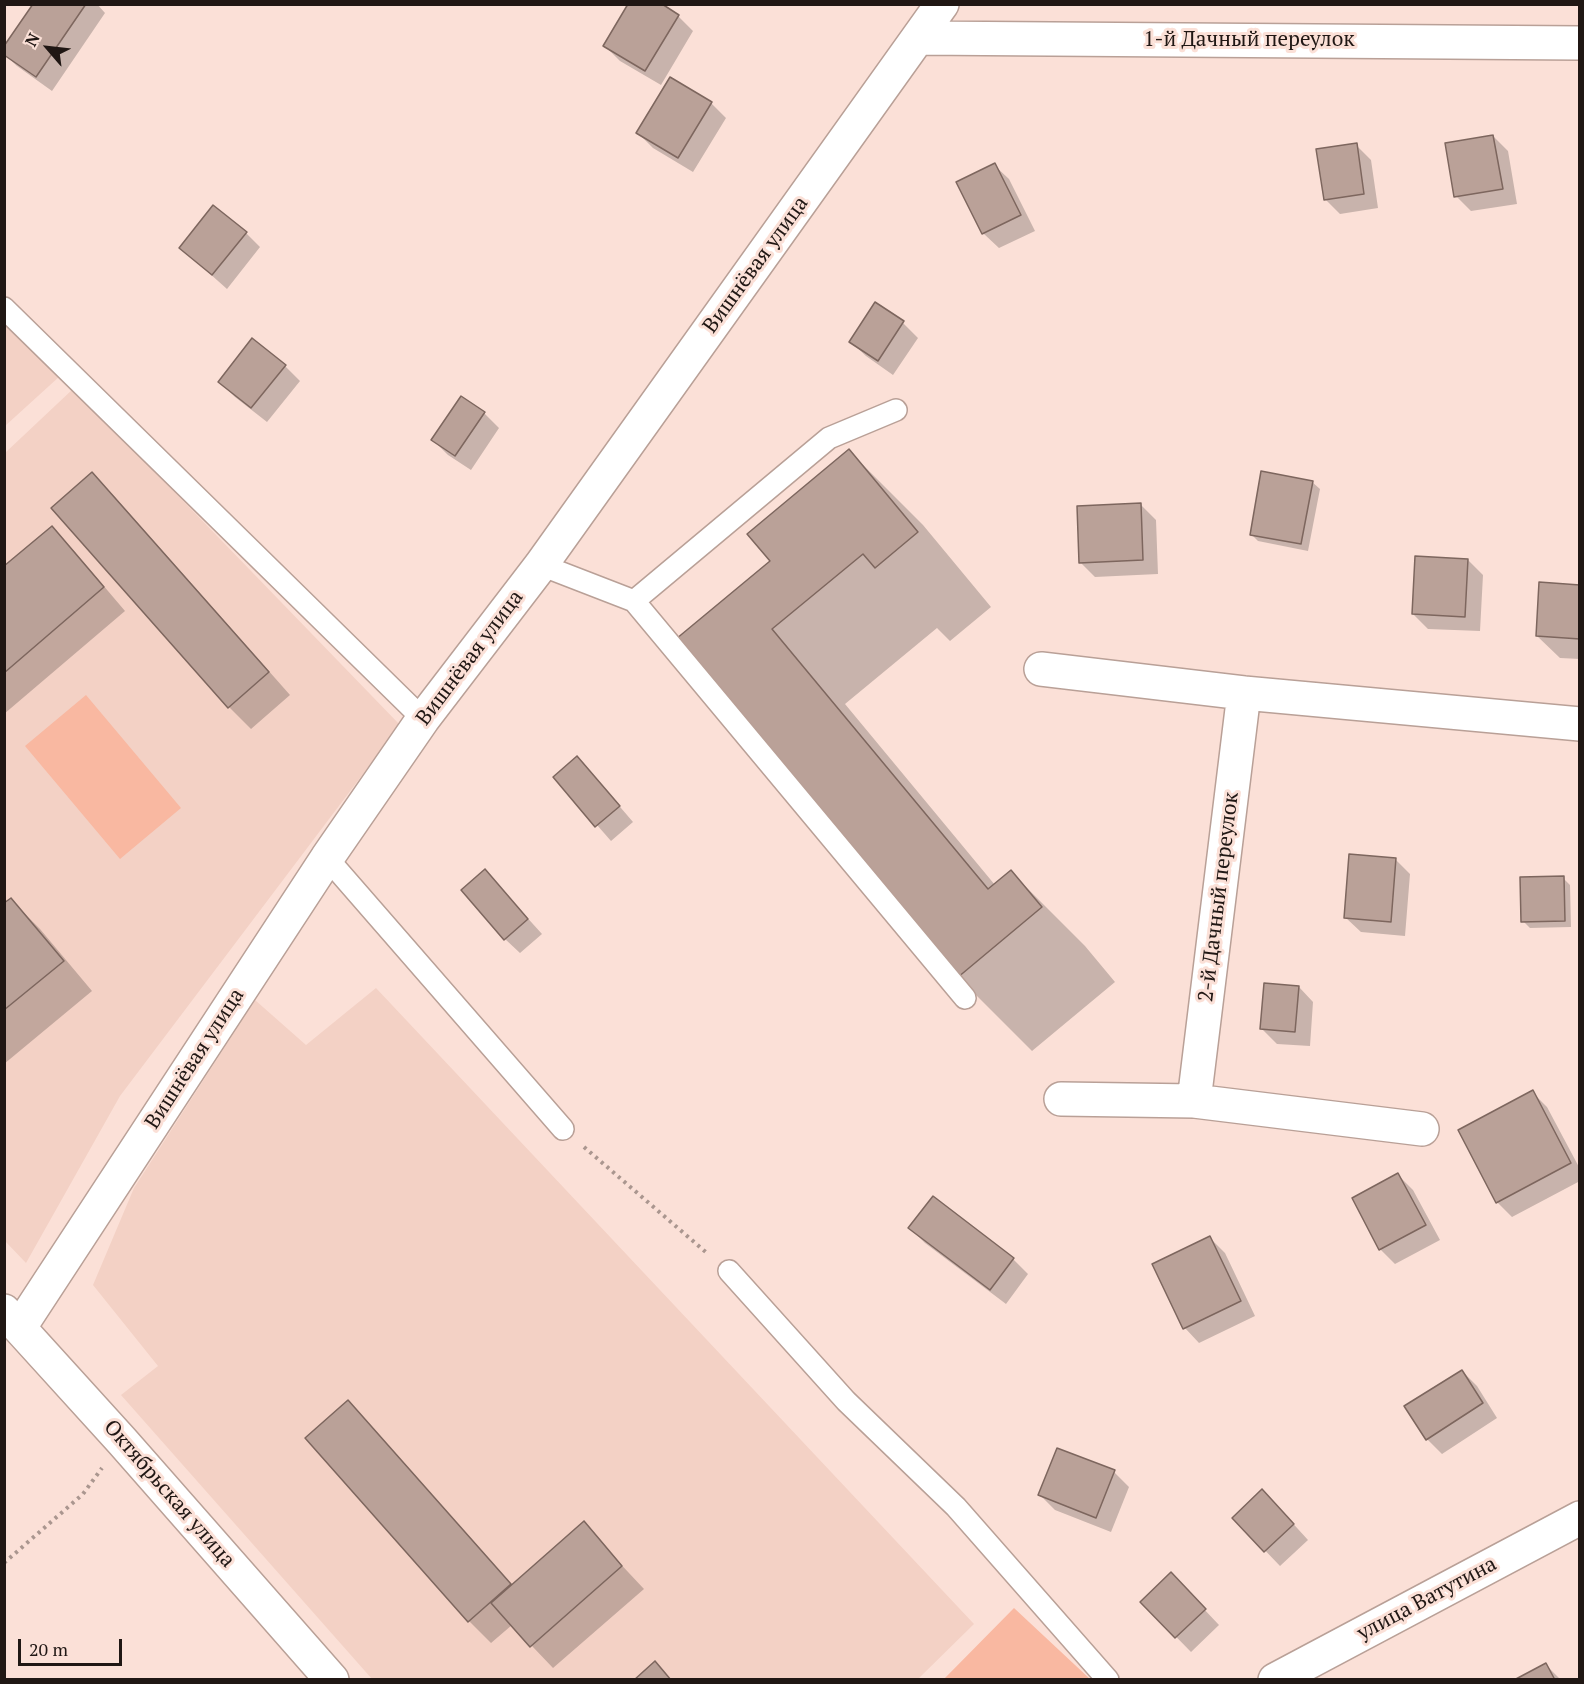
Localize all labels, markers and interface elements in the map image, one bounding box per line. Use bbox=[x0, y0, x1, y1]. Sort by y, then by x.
north arrow bbox=[18, 18, 78, 78]
street label: 1-й Дачный переулок bbox=[1143, 27, 1355, 53]
text: N bbox=[20, 29, 45, 50]
street label: Вишнёвая улица bbox=[698, 192, 814, 338]
street label: Вишнёвая улица bbox=[411, 586, 529, 730]
street label: 2-й Дачный переулок bbox=[1194, 791, 1244, 1003]
street label: Вишнёвая улица bbox=[140, 984, 250, 1134]
street label: Октябрьская улица bbox=[98, 1415, 240, 1573]
street label: улица Ватутина bbox=[1353, 1552, 1501, 1646]
scale bar bbox=[21, 1627, 124, 1665]
text: 20 m bbox=[29, 1637, 68, 1661]

